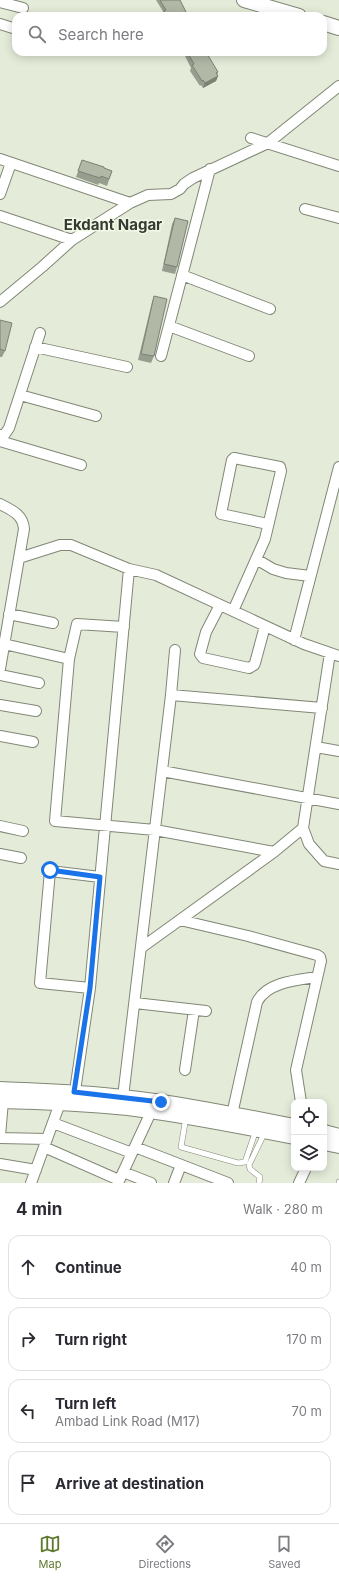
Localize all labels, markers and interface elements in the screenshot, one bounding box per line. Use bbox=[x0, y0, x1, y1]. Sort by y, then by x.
search box bbox=[12, 12, 327, 56]
icon: search bbox=[26, 23, 48, 45]
text: Search here bbox=[58, 25, 144, 44]
district label: Ekdant Nagar bbox=[64, 215, 162, 234]
route start bbox=[41, 861, 59, 879]
route end bbox=[152, 1093, 170, 1111]
map controls bbox=[291, 1099, 327, 1171]
button: locate bbox=[291, 1099, 327, 1135]
button: layers bbox=[291, 1135, 327, 1171]
text: 4 min bbox=[16, 1199, 62, 1219]
text: Walk · 280 m bbox=[243, 1201, 323, 1217]
icon: ahead bbox=[17, 1256, 39, 1278]
text: Continue bbox=[55, 1258, 122, 1277]
text: 40 m bbox=[290, 1259, 322, 1275]
icon: right bbox=[17, 1328, 39, 1350]
text: Turn right bbox=[55, 1330, 127, 1349]
text: 170 m bbox=[286, 1331, 322, 1347]
text: Turn left bbox=[55, 1394, 116, 1413]
icon: left bbox=[17, 1400, 39, 1422]
text: 70 m bbox=[292, 1403, 322, 1419]
text: Ambad Link Road (M17) bbox=[55, 1413, 200, 1429]
icon: arrive bbox=[17, 1472, 39, 1494]
text: Arrive at destination bbox=[55, 1474, 204, 1493]
tab: Map bbox=[39, 1533, 61, 1571]
tab: Directions bbox=[139, 1533, 191, 1571]
tab: Saved bbox=[268, 1533, 300, 1571]

